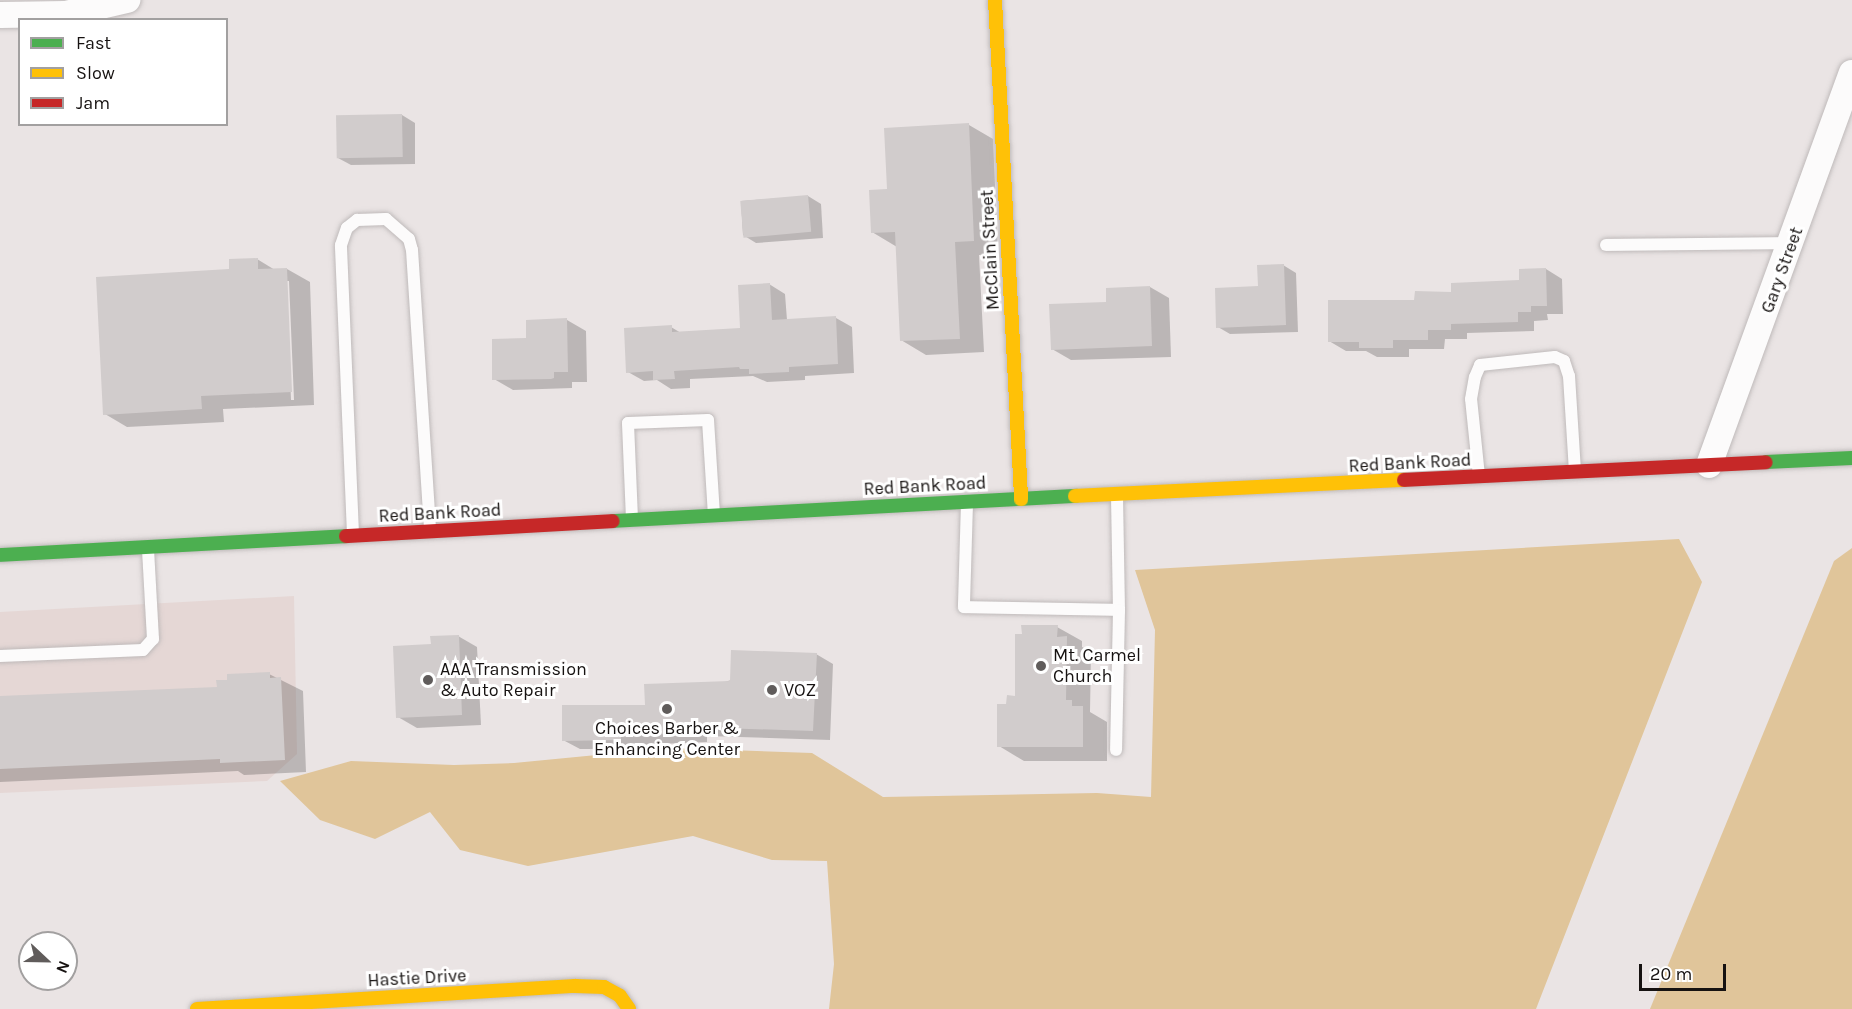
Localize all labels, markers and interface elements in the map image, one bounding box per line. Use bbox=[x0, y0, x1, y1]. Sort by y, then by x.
legend bbox=[18, 18, 228, 126]
text: Fast bbox=[76, 32, 111, 54]
text: Slow bbox=[76, 62, 115, 84]
text: Jam bbox=[76, 92, 110, 114]
street label: McClain Street bbox=[976, 189, 1004, 311]
street label: Gary Street bbox=[1756, 224, 1808, 316]
street label: Red Bank Road bbox=[1348, 449, 1472, 477]
street label: Red Bank Road bbox=[863, 472, 987, 500]
street label: Red Bank Road bbox=[378, 499, 502, 527]
place label: Mt. Carmel Church bbox=[1053, 645, 1141, 688]
place label: AAA Transmission & Auto Repair bbox=[440, 659, 587, 702]
marker: Mt. Carmel Church bbox=[1034, 659, 1048, 673]
marker: AAA Transmission & Auto Repair bbox=[421, 673, 435, 687]
place label: VOZ bbox=[784, 679, 816, 701]
marker: VOZ bbox=[765, 683, 779, 697]
marker: Choices Barber & Enhancing Center bbox=[660, 702, 674, 716]
place label: Choices Barber & Enhancing Center bbox=[594, 718, 740, 760]
north arrow bbox=[18, 931, 78, 991]
scale bar bbox=[1642, 952, 1729, 990]
text: N bbox=[52, 958, 74, 976]
text: 20 m bbox=[1650, 963, 1692, 985]
street label: Hastie Drive bbox=[367, 965, 467, 991]

